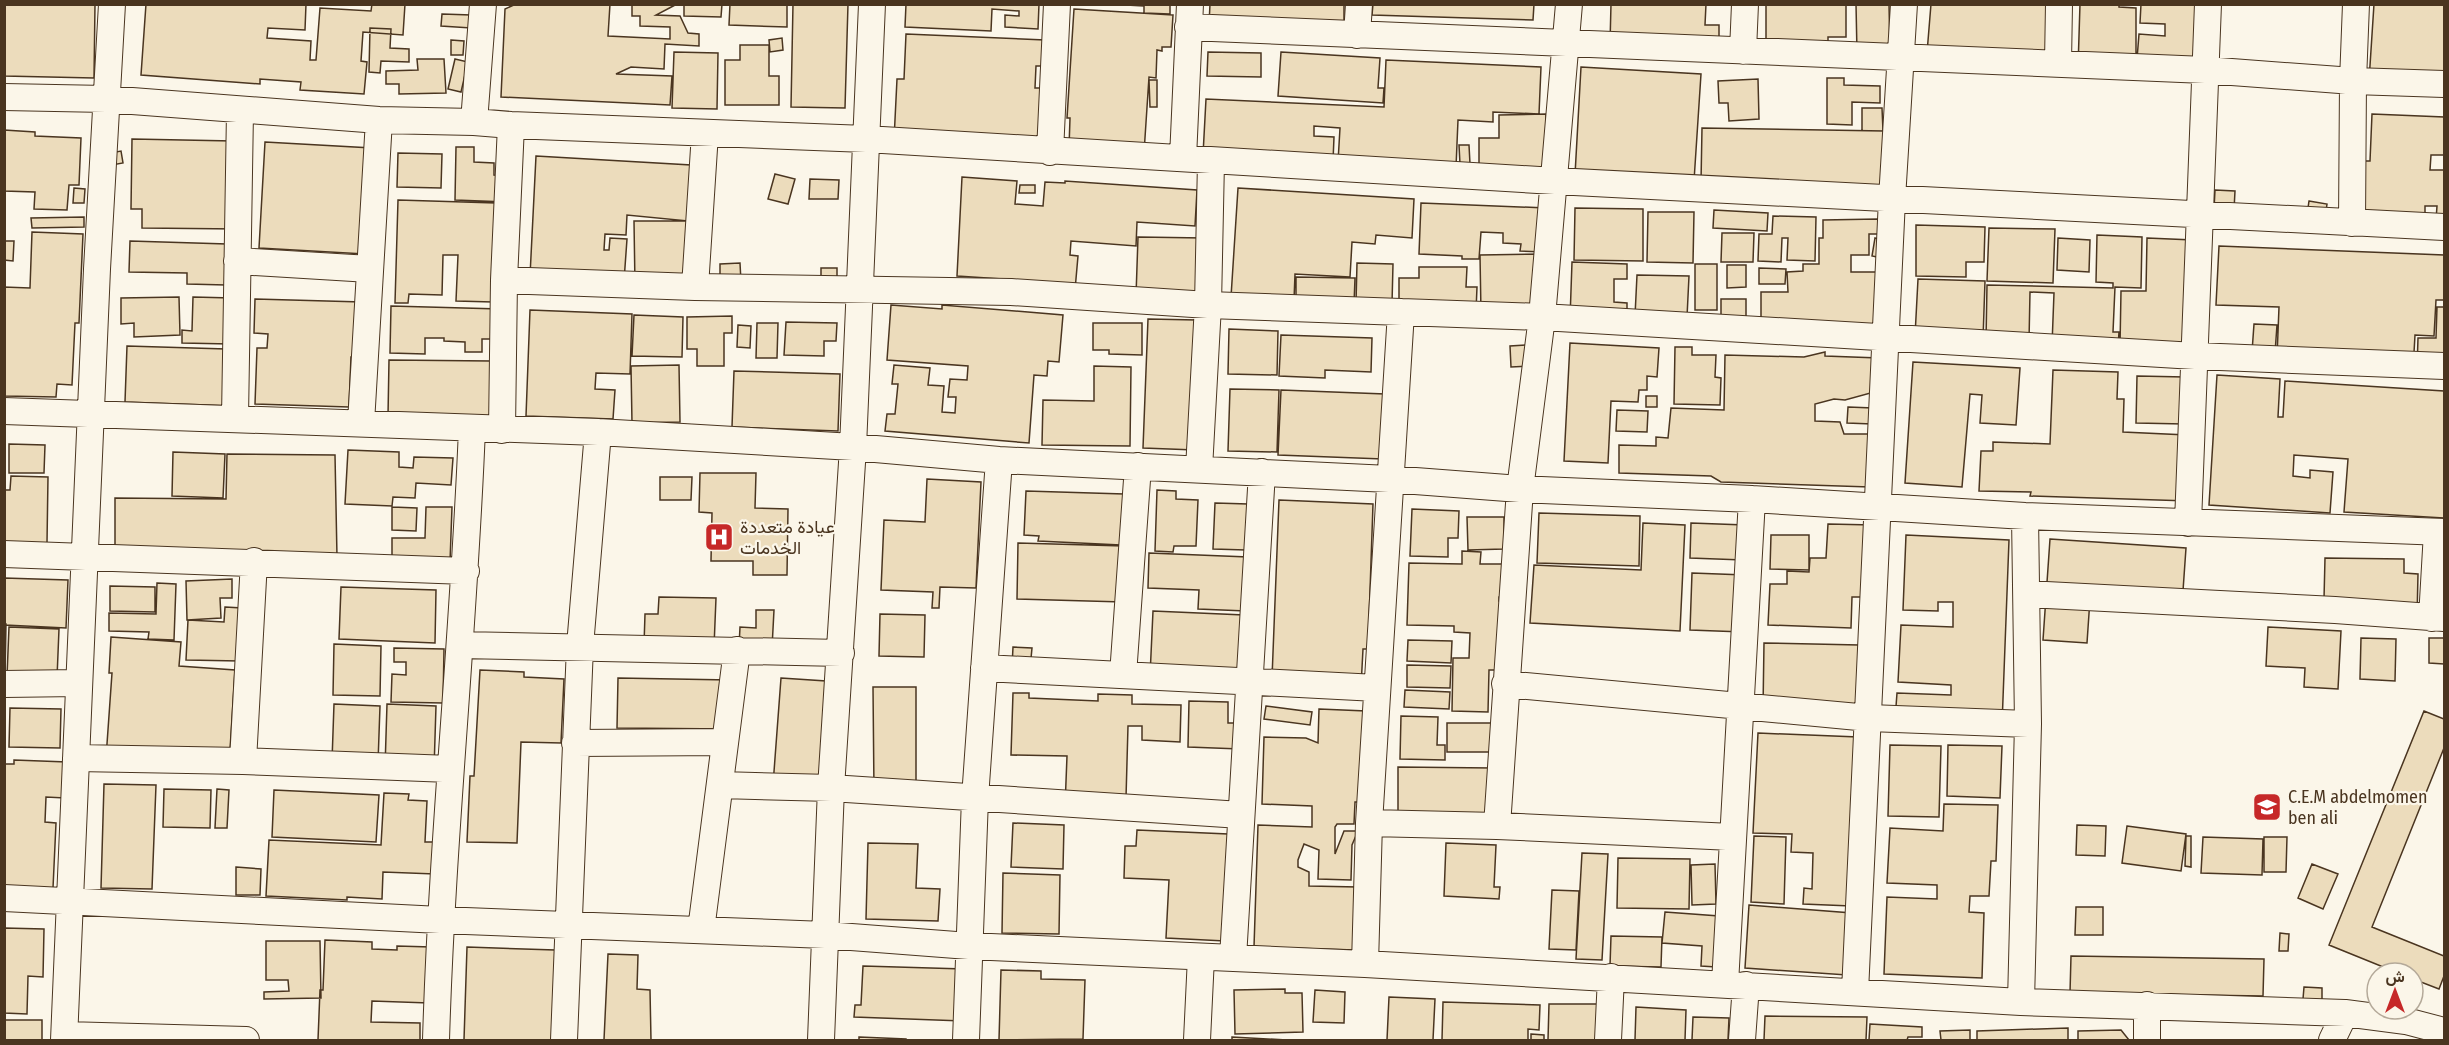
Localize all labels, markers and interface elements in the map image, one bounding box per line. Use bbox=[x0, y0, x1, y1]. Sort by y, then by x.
place label: عيادة متعددة الخدمات bbox=[740, 516, 835, 559]
hospital icon: عيادة متعددة الخدمات bbox=[703, 521, 735, 553]
place label: C.E.M abdelmomen ben ali bbox=[2288, 786, 2427, 829]
school or university icon: C.E.M abdelmomen ben ali bbox=[2251, 791, 2283, 823]
north arrow bbox=[2365, 961, 2425, 1021]
text: ش bbox=[2385, 967, 2405, 986]

